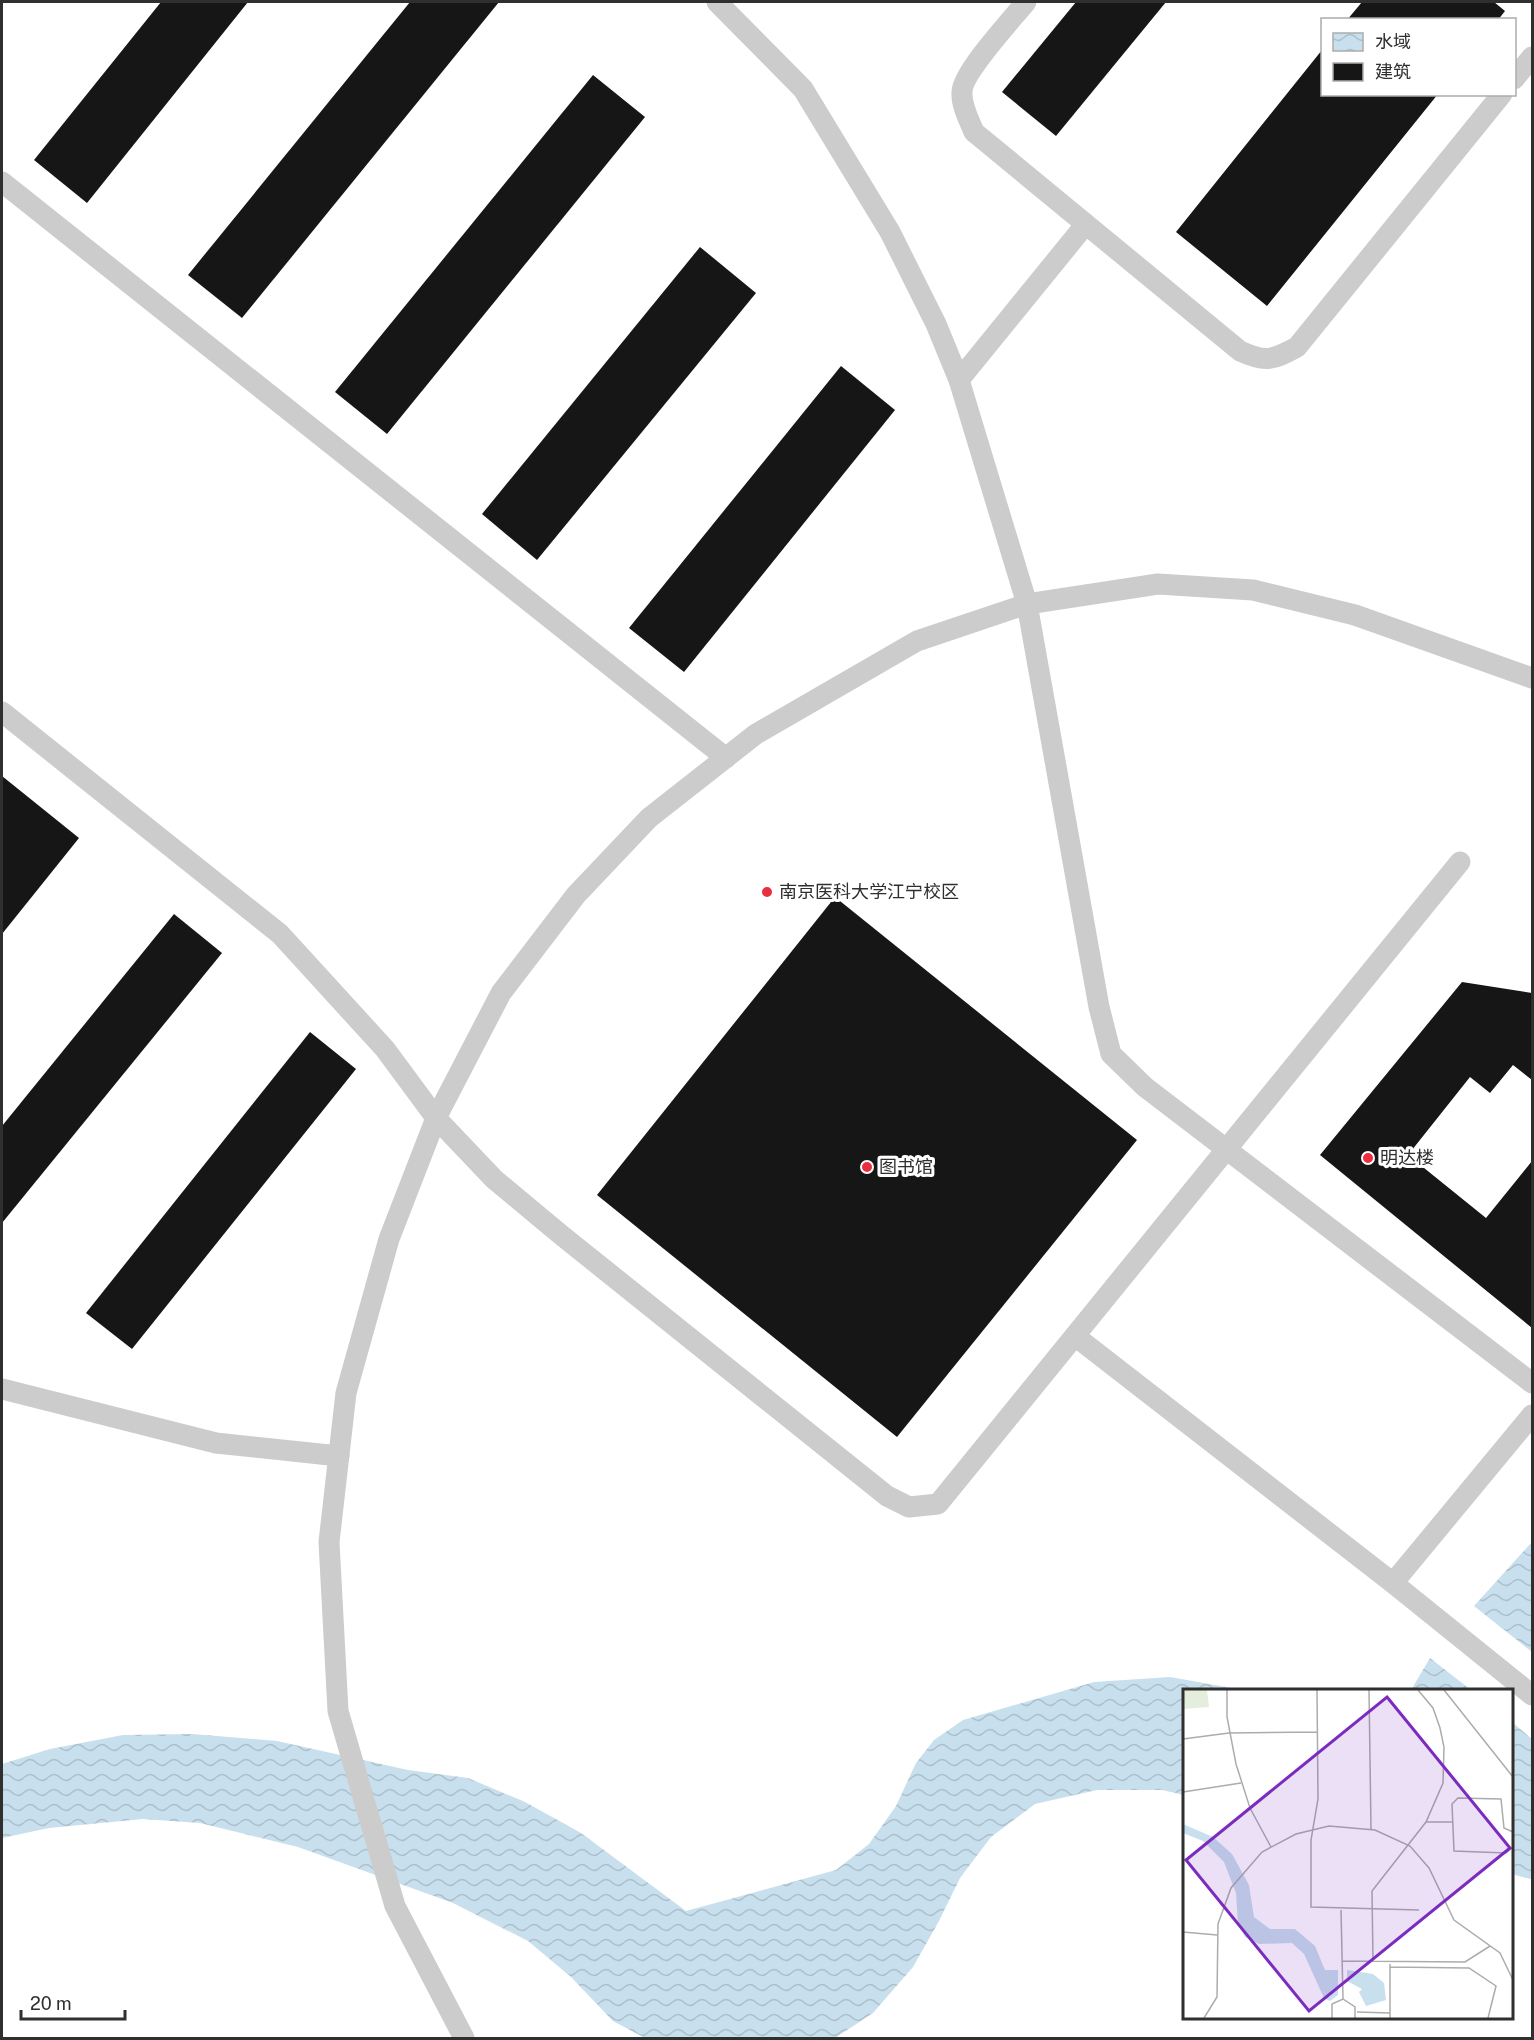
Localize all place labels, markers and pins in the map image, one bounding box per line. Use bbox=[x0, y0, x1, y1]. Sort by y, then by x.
place label: 南京医科大学江宁校区 bbox=[779, 881, 959, 902]
marker: 南京医科大学江宁校区 bbox=[760, 885, 774, 899]
place label: 明达楼 bbox=[1380, 1147, 1434, 1168]
marker: 明达楼 bbox=[1361, 1151, 1375, 1165]
place label: 图书馆 bbox=[879, 1156, 933, 1177]
marker: 图书馆 bbox=[860, 1160, 874, 1174]

